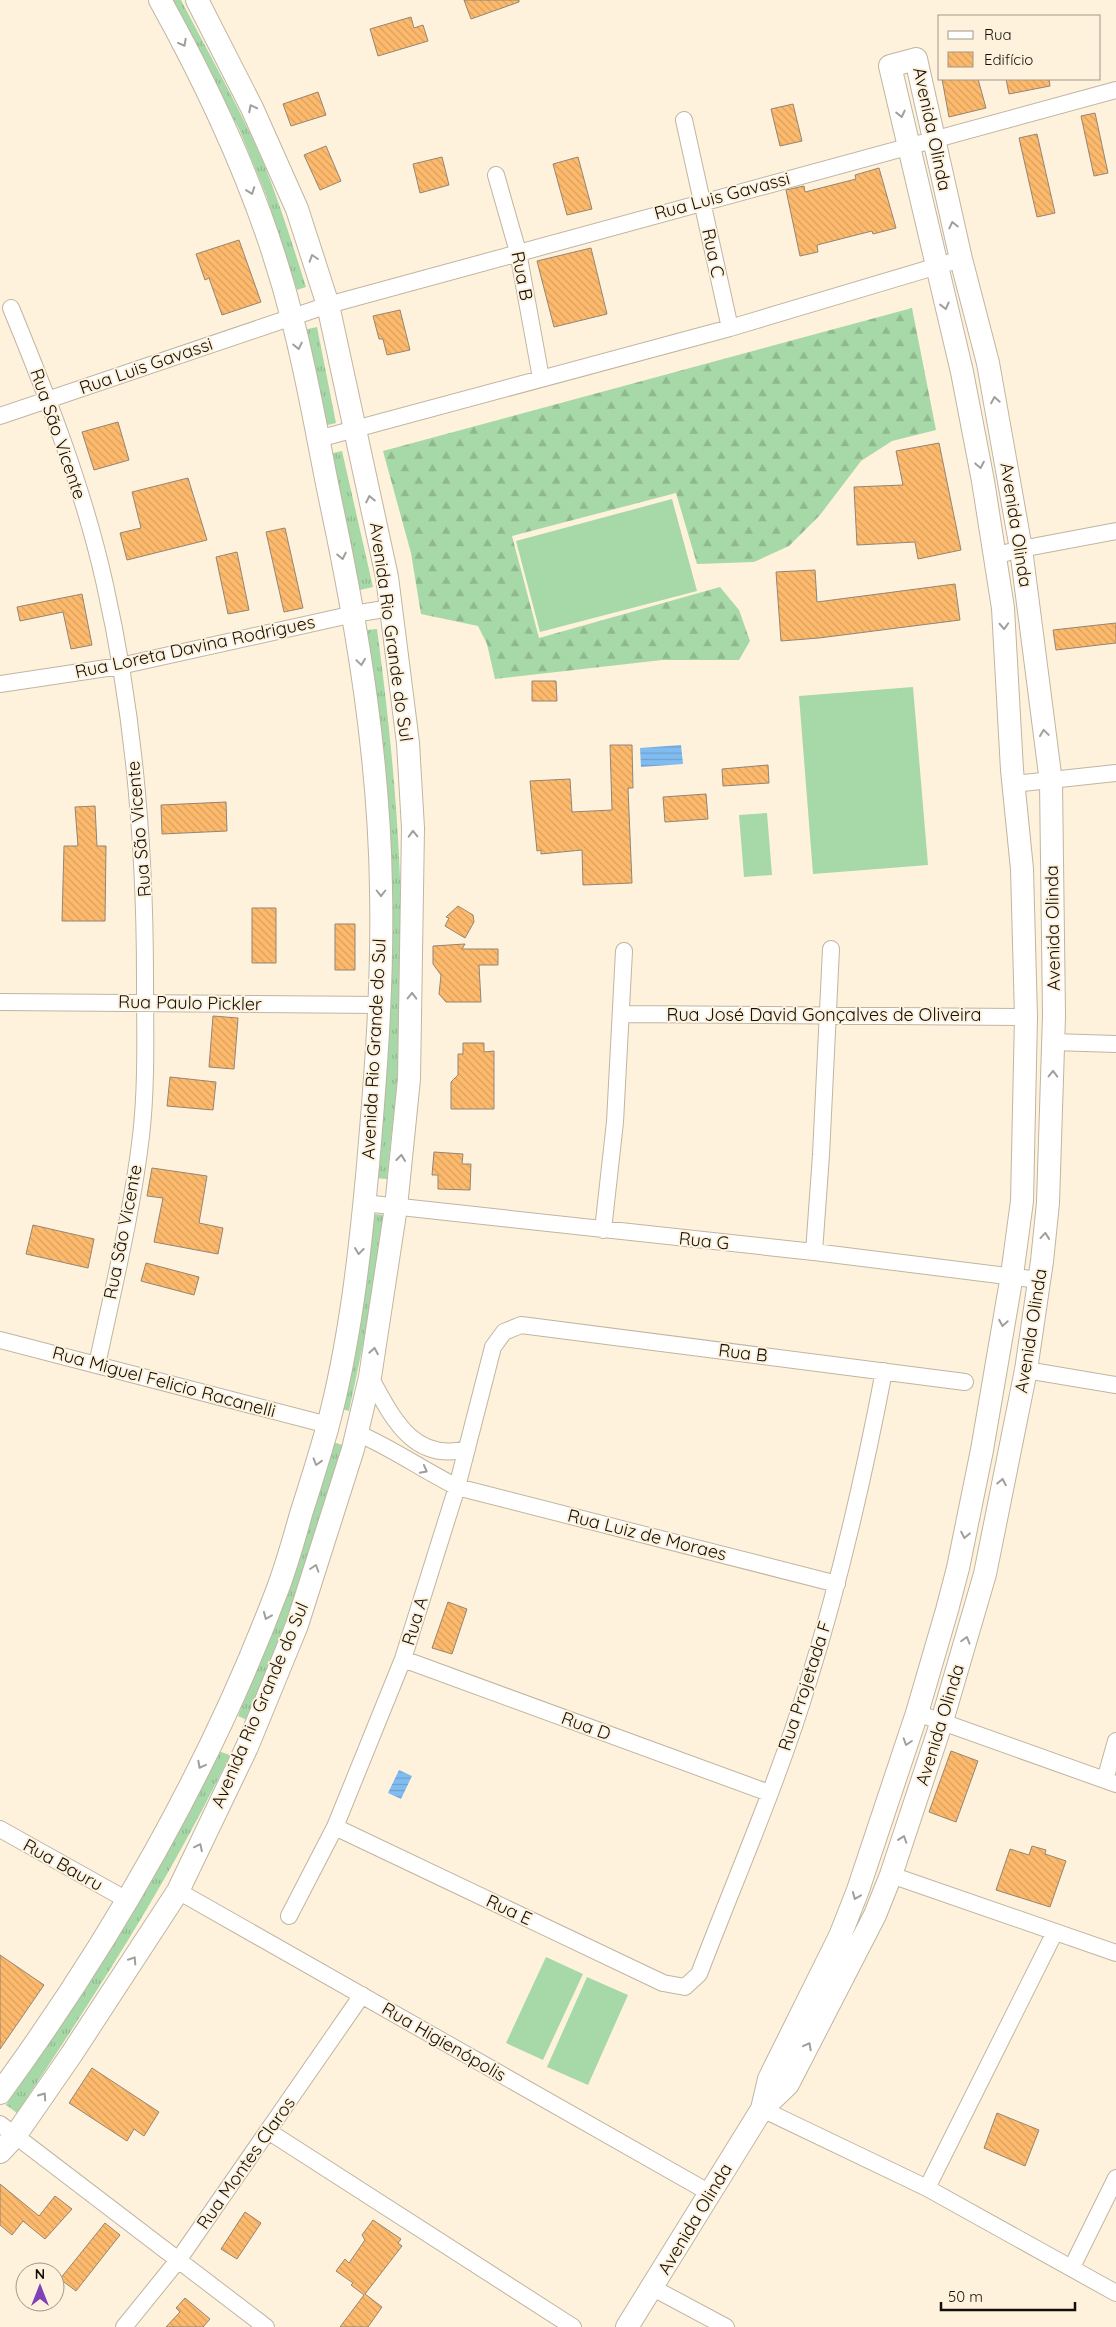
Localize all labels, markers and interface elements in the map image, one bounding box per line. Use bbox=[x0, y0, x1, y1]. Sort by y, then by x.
legend bbox=[938, 15, 1101, 80]
text: Rua bbox=[984, 25, 1012, 44]
one-way arrow bbox=[177, 38, 187, 47]
text: Edifício bbox=[984, 50, 1033, 69]
street label: Avenida Olinda bbox=[908, 65, 957, 193]
one-way arrow bbox=[248, 104, 258, 113]
one-way arrow bbox=[895, 109, 906, 118]
street label: Rua Luis Gavassi bbox=[651, 166, 792, 225]
one-way arrow bbox=[245, 186, 255, 194]
one-way arrow bbox=[948, 220, 959, 229]
street label: Rua C bbox=[697, 226, 730, 280]
street label: Rua B bbox=[506, 249, 539, 302]
one-way arrow bbox=[309, 255, 319, 263]
one-way arrow bbox=[940, 302, 950, 310]
street label: Rua Luis Gavassi bbox=[76, 332, 216, 399]
one-way arrow bbox=[292, 341, 303, 350]
street label: Rua São Vicente bbox=[25, 365, 92, 502]
one-way arrow bbox=[990, 395, 1001, 404]
one-way arrow bbox=[974, 461, 985, 469]
street label: Avenida Olinda bbox=[995, 461, 1038, 589]
one-way arrow bbox=[366, 495, 376, 504]
street label: Avenida Rio Grande do Sul bbox=[365, 521, 418, 743]
one-way arrow bbox=[337, 552, 347, 561]
street label: Rua Loreta Davina Rodrigues bbox=[73, 610, 317, 683]
one-way arrow bbox=[998, 622, 1009, 630]
one-way arrow bbox=[355, 658, 366, 666]
one-way arrow bbox=[1040, 729, 1050, 738]
street label: Rua São Vicente bbox=[121, 760, 156, 898]
one-way arrow bbox=[408, 829, 418, 837]
street label: Avenida Olinda bbox=[1040, 865, 1065, 991]
one-way arrow bbox=[376, 890, 386, 898]
street label: Avenida Rio Grande do Sul bbox=[356, 938, 391, 1160]
street label: Rua Paulo Pickler bbox=[118, 990, 262, 1015]
one-way arrow bbox=[407, 992, 417, 1000]
street label: Rua José David Gonçalves de Oliveira bbox=[667, 1003, 981, 1026]
one-way arrow bbox=[1048, 1069, 1058, 1077]
one-way arrow bbox=[395, 1154, 406, 1162]
street label: Rua São Vicente bbox=[98, 1163, 147, 1301]
street label: Rua G bbox=[678, 1226, 730, 1255]
one-way arrow bbox=[1039, 1232, 1050, 1240]
one-way arrow bbox=[354, 1248, 365, 1256]
street label: Avenida Olinda bbox=[1009, 1267, 1052, 1395]
one-way arrow bbox=[999, 1319, 1009, 1328]
street label: Rua B bbox=[717, 1338, 769, 1367]
street label: Rua Miguel Felicio Racanelli bbox=[50, 1341, 278, 1422]
one-way arrow bbox=[369, 1347, 379, 1355]
one-way arrow bbox=[312, 1457, 322, 1465]
one-way arrow bbox=[419, 1464, 428, 1474]
one-way arrow bbox=[997, 1478, 1007, 1487]
street label: Rua Luiz de Moraes bbox=[565, 1504, 729, 1565]
one-way arrow bbox=[960, 1530, 971, 1539]
one-way arrow bbox=[310, 1564, 320, 1573]
street label: Rua A bbox=[396, 1593, 433, 1648]
street label: Avenida Rio Grande do Sul bbox=[206, 1599, 313, 1811]
one-way arrow bbox=[262, 1611, 273, 1620]
street label: Rua Projetada F bbox=[773, 1618, 836, 1754]
one-way arrow bbox=[960, 1636, 971, 1645]
street label: Avenida Olinda bbox=[910, 1661, 969, 1788]
street label: Rua D bbox=[558, 1706, 614, 1745]
one-way arrow bbox=[903, 1737, 913, 1746]
one-way arrow bbox=[197, 1759, 207, 1768]
street label: Rua Bauru bbox=[19, 1833, 107, 1896]
one-way arrow bbox=[898, 1835, 908, 1843]
one-way arrow bbox=[193, 1843, 203, 1852]
street label: Rua E bbox=[483, 1889, 536, 1930]
one-way arrow bbox=[852, 1891, 862, 1900]
one-way arrow bbox=[127, 1957, 136, 1966]
street label: Rua Higienópolis bbox=[378, 1997, 510, 2086]
one-way arrow bbox=[802, 2042, 812, 2051]
one-way arrow bbox=[37, 2092, 46, 2101]
street label: Rua Montes Claros bbox=[191, 2092, 300, 2233]
street label: Avenida Olinda bbox=[652, 2159, 737, 2279]
north arrow bbox=[15, 2262, 65, 2312]
text: N bbox=[35, 2265, 45, 2283]
scale bar bbox=[941, 2280, 1075, 2312]
text: 50 m bbox=[948, 2287, 983, 2306]

